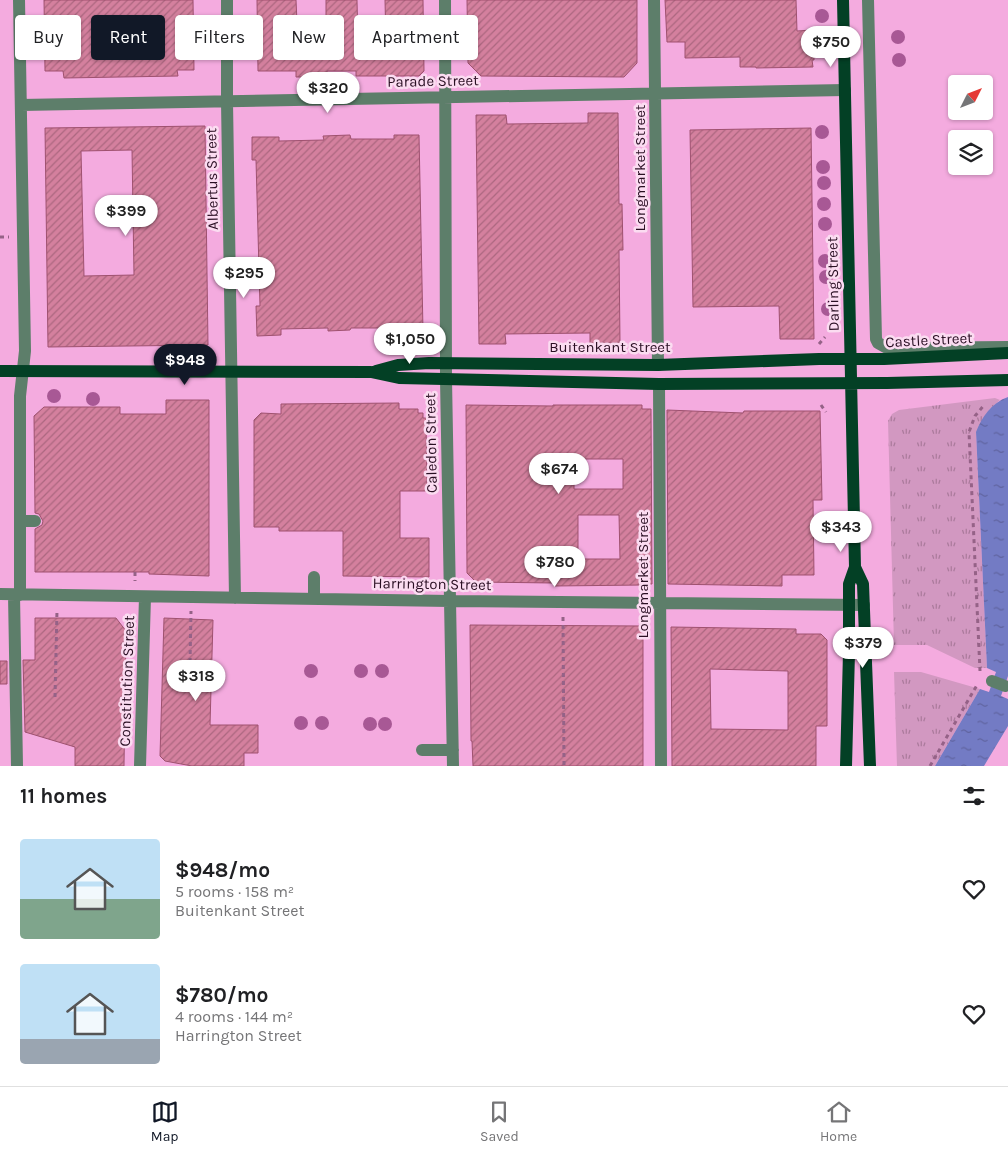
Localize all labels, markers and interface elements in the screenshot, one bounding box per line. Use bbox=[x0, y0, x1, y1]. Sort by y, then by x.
chip: Buy bbox=[15, 15, 81, 60]
chip: Rent bbox=[91, 15, 165, 60]
chip: Filters bbox=[175, 15, 263, 60]
chip: New bbox=[273, 15, 344, 60]
chip: Apartment bbox=[354, 15, 478, 60]
pin: $750 bbox=[801, 26, 861, 68]
text: $750 bbox=[812, 32, 850, 51]
street label: Parade Street bbox=[387, 71, 479, 91]
pin: $320 bbox=[298, 72, 358, 114]
north arrow bbox=[948, 75, 992, 120]
map controls bbox=[948, 75, 993, 175]
text: $320 bbox=[308, 78, 348, 97]
street label: Longmarket Street bbox=[631, 104, 649, 231]
street label: Albertus Street bbox=[202, 127, 222, 230]
button: layers bbox=[948, 130, 993, 175]
pin: $399 bbox=[96, 194, 156, 237]
text: $399 bbox=[106, 201, 146, 220]
street label: Darling Street bbox=[823, 236, 843, 331]
pin: $295 bbox=[214, 256, 274, 299]
text: $295 bbox=[224, 263, 264, 282]
pin: $1,050 bbox=[369, 322, 451, 365]
text: $1,050 bbox=[385, 329, 435, 348]
street label: Castle Street bbox=[885, 329, 974, 351]
street label: Buitenkant Street bbox=[549, 338, 671, 356]
pin: $948 bbox=[155, 344, 215, 386]
text: $948 bbox=[165, 350, 205, 369]
street label: Caledon Street bbox=[421, 392, 441, 493]
pin: $674 bbox=[529, 452, 589, 495]
text: $674 bbox=[540, 459, 578, 478]
pin: $343 bbox=[811, 510, 871, 553]
street label: Longmarket Street bbox=[634, 511, 652, 638]
text: $343 bbox=[821, 517, 861, 536]
pin: $780 bbox=[525, 546, 585, 588]
text: $780 bbox=[535, 552, 575, 571]
street label: Harrington Street bbox=[372, 574, 492, 594]
street label: Constitution Street bbox=[116, 615, 138, 747]
pin: $379 bbox=[833, 626, 893, 669]
text: $379 bbox=[844, 633, 882, 652]
pin: $318 bbox=[166, 660, 226, 702]
text: $318 bbox=[177, 666, 215, 685]
icon: filters bbox=[960, 782, 988, 810]
text: 11 homes bbox=[20, 784, 107, 808]
text: $948/mo bbox=[175, 858, 270, 882]
icon: home bbox=[60, 859, 120, 919]
icon: heart bbox=[960, 875, 988, 903]
text: 5 rooms · 158 m² bbox=[175, 882, 294, 901]
text: Buitenkant Street bbox=[175, 901, 305, 920]
text: $780/mo bbox=[175, 983, 269, 1007]
icon: home bbox=[60, 984, 120, 1044]
icon: heart bbox=[960, 1000, 988, 1028]
text: 4 rooms · 144 m² bbox=[175, 1007, 293, 1026]
text: Harrington Street bbox=[175, 1026, 302, 1045]
tab: Map bbox=[151, 1098, 179, 1145]
tab: Saved bbox=[480, 1098, 519, 1145]
tab: Home bbox=[820, 1098, 857, 1145]

